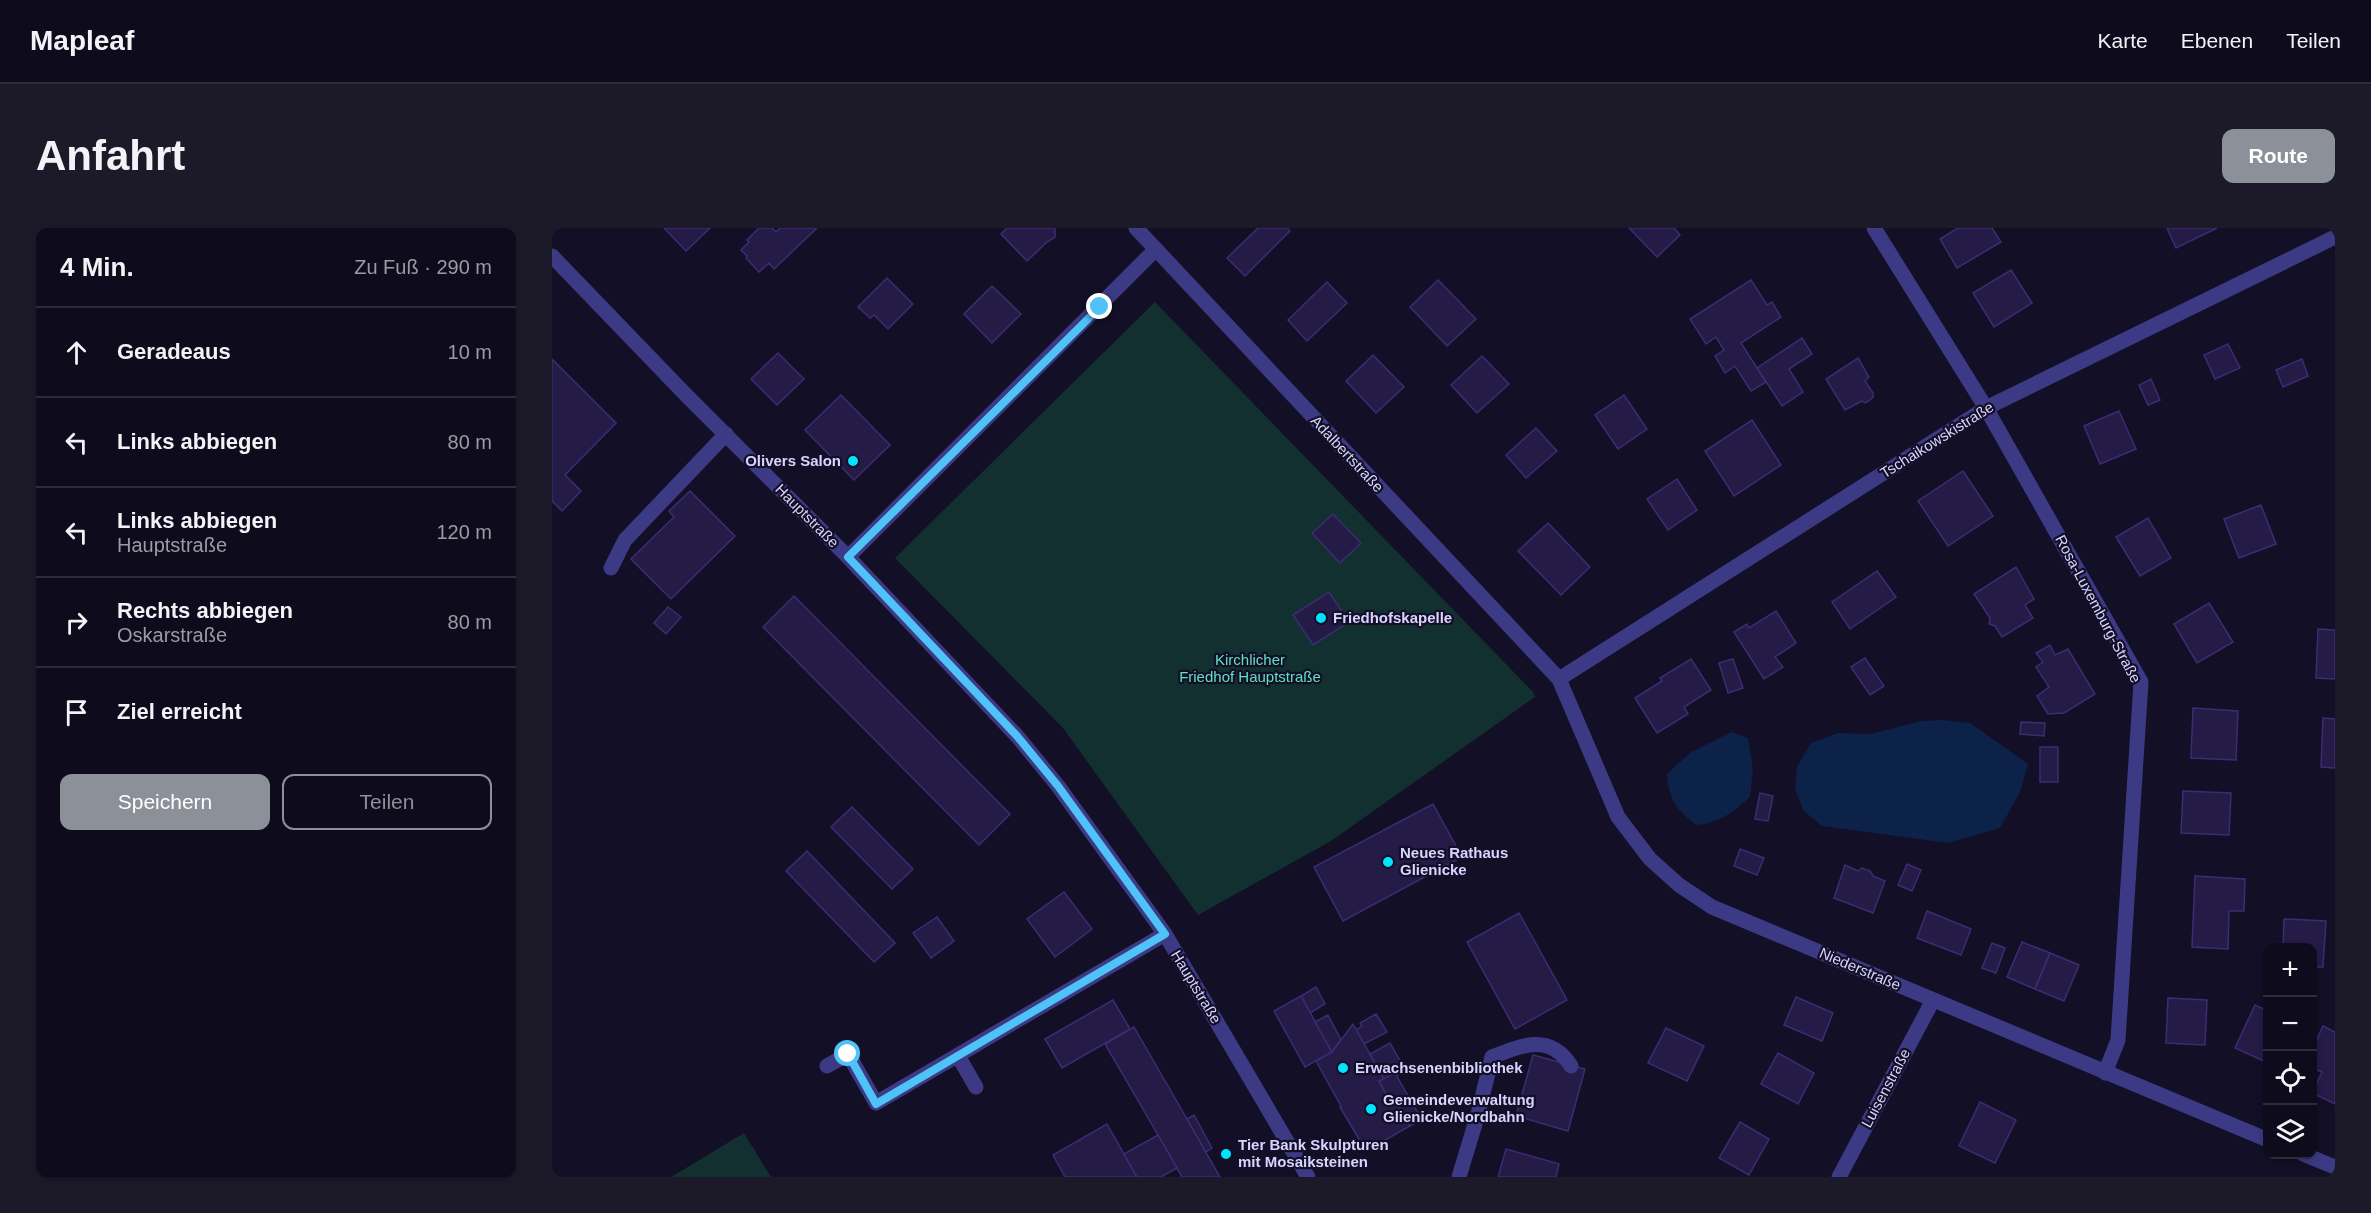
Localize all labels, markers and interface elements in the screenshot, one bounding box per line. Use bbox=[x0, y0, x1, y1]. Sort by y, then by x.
text: Mapleaf bbox=[30, 25, 134, 56]
text: Karte bbox=[2098, 29, 2148, 52]
text: Ebenen bbox=[2181, 29, 2253, 52]
text: Teilen bbox=[2286, 29, 2341, 52]
button: Route bbox=[2222, 129, 2335, 183]
text: Anfahrt bbox=[36, 132, 185, 179]
text: 4 Min. bbox=[60, 252, 134, 282]
text: Zu Fuß · 290 m bbox=[354, 256, 492, 278]
route end bbox=[1086, 293, 1112, 319]
icon: ahead bbox=[60, 336, 93, 369]
text: Geradeaus bbox=[117, 339, 231, 364]
text: 10 m bbox=[448, 341, 492, 363]
street label: Tschaikowskistraße bbox=[1877, 398, 1996, 481]
street label: Adalbertstraße bbox=[1308, 412, 1387, 495]
icon: left bbox=[60, 426, 93, 459]
text: Links abbiegen bbox=[117, 429, 277, 454]
text: 80 m bbox=[448, 431, 492, 453]
place label: Olivers Salon bbox=[745, 452, 841, 469]
marker: Olivers Salon bbox=[846, 454, 860, 468]
street label: Hauptstraße bbox=[772, 480, 843, 551]
text: Links abbiegen bbox=[117, 508, 277, 533]
icon: left bbox=[60, 516, 93, 549]
text: 120 m bbox=[436, 521, 492, 543]
street label: Rosa-Luxemburg-Straße bbox=[2052, 532, 2145, 686]
text: Hauptstraße bbox=[117, 534, 227, 556]
text: Rechts abbiegen bbox=[117, 598, 293, 623]
icon: right bbox=[60, 606, 93, 639]
place label: Friedhofskapelle bbox=[1333, 609, 1452, 626]
text: 80 m bbox=[448, 611, 492, 633]
marker: Friedhofskapelle bbox=[1314, 611, 1328, 625]
text: Oskarstraße bbox=[117, 624, 227, 646]
park label: Kirchlicher Friedhof Hauptstraße bbox=[1179, 651, 1321, 685]
icon: arrive bbox=[60, 696, 93, 729]
text: Ziel erreicht bbox=[117, 699, 242, 724]
button: Speichern bbox=[60, 774, 270, 830]
button: Teilen bbox=[282, 774, 492, 830]
place label: Neues Rathaus Glienicke bbox=[1400, 844, 1508, 878]
marker: Neues Rathaus Glienicke bbox=[1381, 855, 1395, 869]
map controls bbox=[2263, 943, 2317, 1159]
button: + bbox=[2263, 943, 2317, 997]
street label: Niederstraße bbox=[1817, 944, 1903, 993]
street label: Hauptstraße bbox=[1168, 947, 1225, 1026]
button: − bbox=[2263, 997, 2317, 1051]
route start bbox=[834, 1040, 860, 1066]
street label: Luisenstraße bbox=[1858, 1045, 1913, 1130]
button: locate bbox=[2263, 1051, 2317, 1105]
place label: Erwachsenenbibliothek bbox=[1355, 1059, 1523, 1076]
marker: Erwachsenenbibliothek bbox=[1336, 1061, 1350, 1075]
place label: Gemeindeverwaltung Glienicke/Nordbahn bbox=[1383, 1091, 1535, 1125]
marker: Gemeindeverwaltung Glienicke/Nordbahn bbox=[1364, 1102, 1378, 1116]
button: layers bbox=[2263, 1105, 2317, 1159]
place label: Tier Bank Skulpturen mit Mosaiksteinen bbox=[1238, 1136, 1389, 1170]
marker: Tier Bank Skulpturen mit Mosaiksteinen bbox=[1219, 1147, 1233, 1161]

